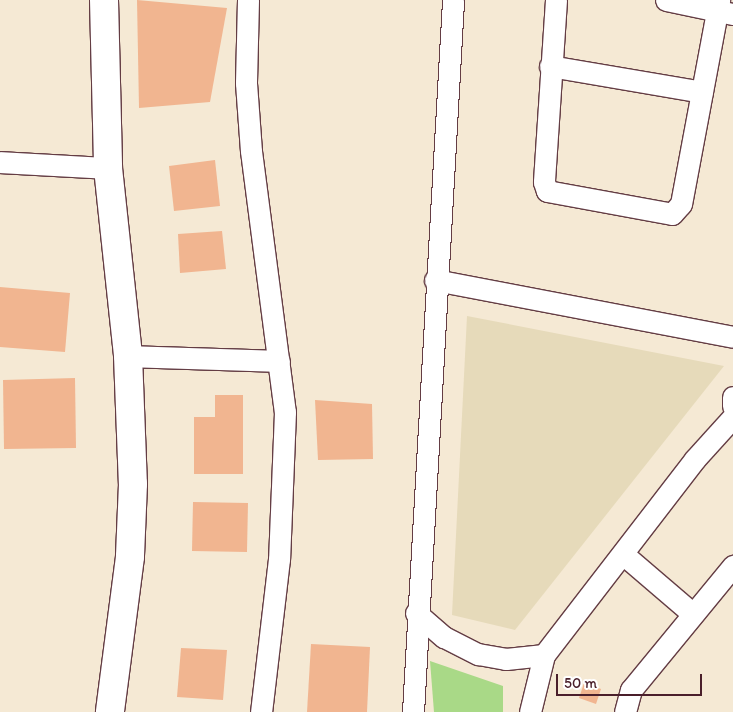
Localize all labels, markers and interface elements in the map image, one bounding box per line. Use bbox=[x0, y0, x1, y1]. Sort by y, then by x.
scale bar bbox=[558, 664, 704, 696]
text: 50 m bbox=[564, 674, 597, 692]

